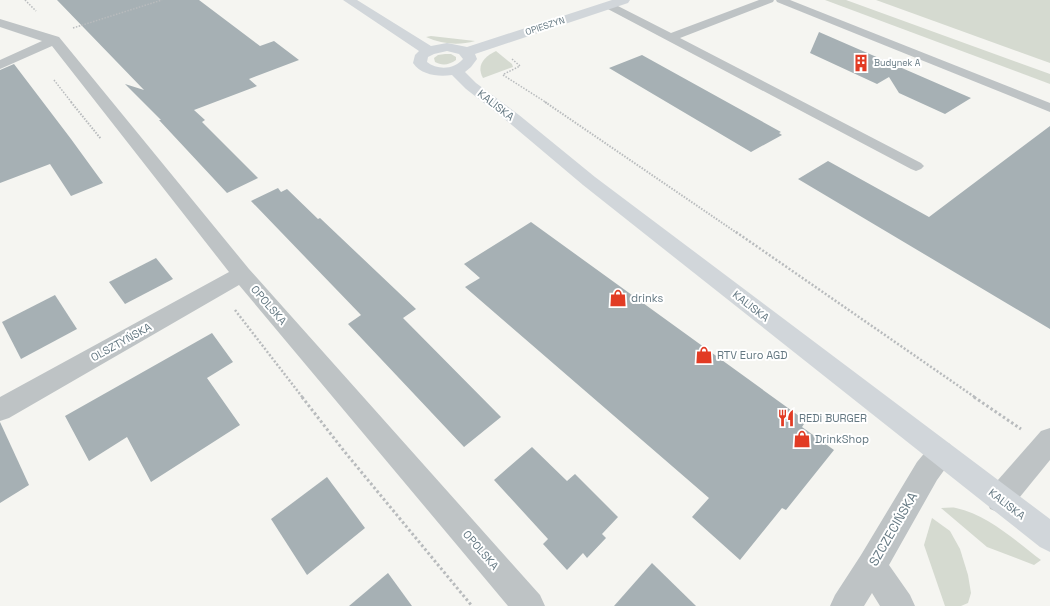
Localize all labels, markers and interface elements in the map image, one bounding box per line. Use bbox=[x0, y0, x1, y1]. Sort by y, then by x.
street label: OPIESZYN bbox=[524, 14, 566, 38]
building icon: Budynek A bbox=[851, 53, 871, 73]
place label: Budynek A bbox=[874, 57, 921, 69]
street label: KALISKA bbox=[475, 86, 517, 124]
street label: OPOLSKA bbox=[248, 282, 290, 328]
street label: KALISKA bbox=[730, 287, 772, 325]
shop icon: drinks bbox=[608, 288, 628, 308]
place label: drinks bbox=[631, 291, 663, 305]
street label: OLSZTYŃSKA bbox=[88, 320, 154, 364]
shop icon: RTV Euro AGD bbox=[694, 345, 714, 365]
place label: RTV Euro AGD bbox=[717, 348, 788, 362]
restaurant icon: REDi BURGER bbox=[776, 408, 796, 428]
place label: REDi BURGER bbox=[799, 411, 867, 425]
shop icon: DrinkShop bbox=[792, 429, 812, 449]
place label: DrinkShop bbox=[815, 432, 869, 446]
street label: KALISKA bbox=[986, 485, 1028, 523]
street label: SZCZECIŃSKA bbox=[865, 489, 921, 569]
street label: OPOLSKA bbox=[460, 527, 502, 573]

